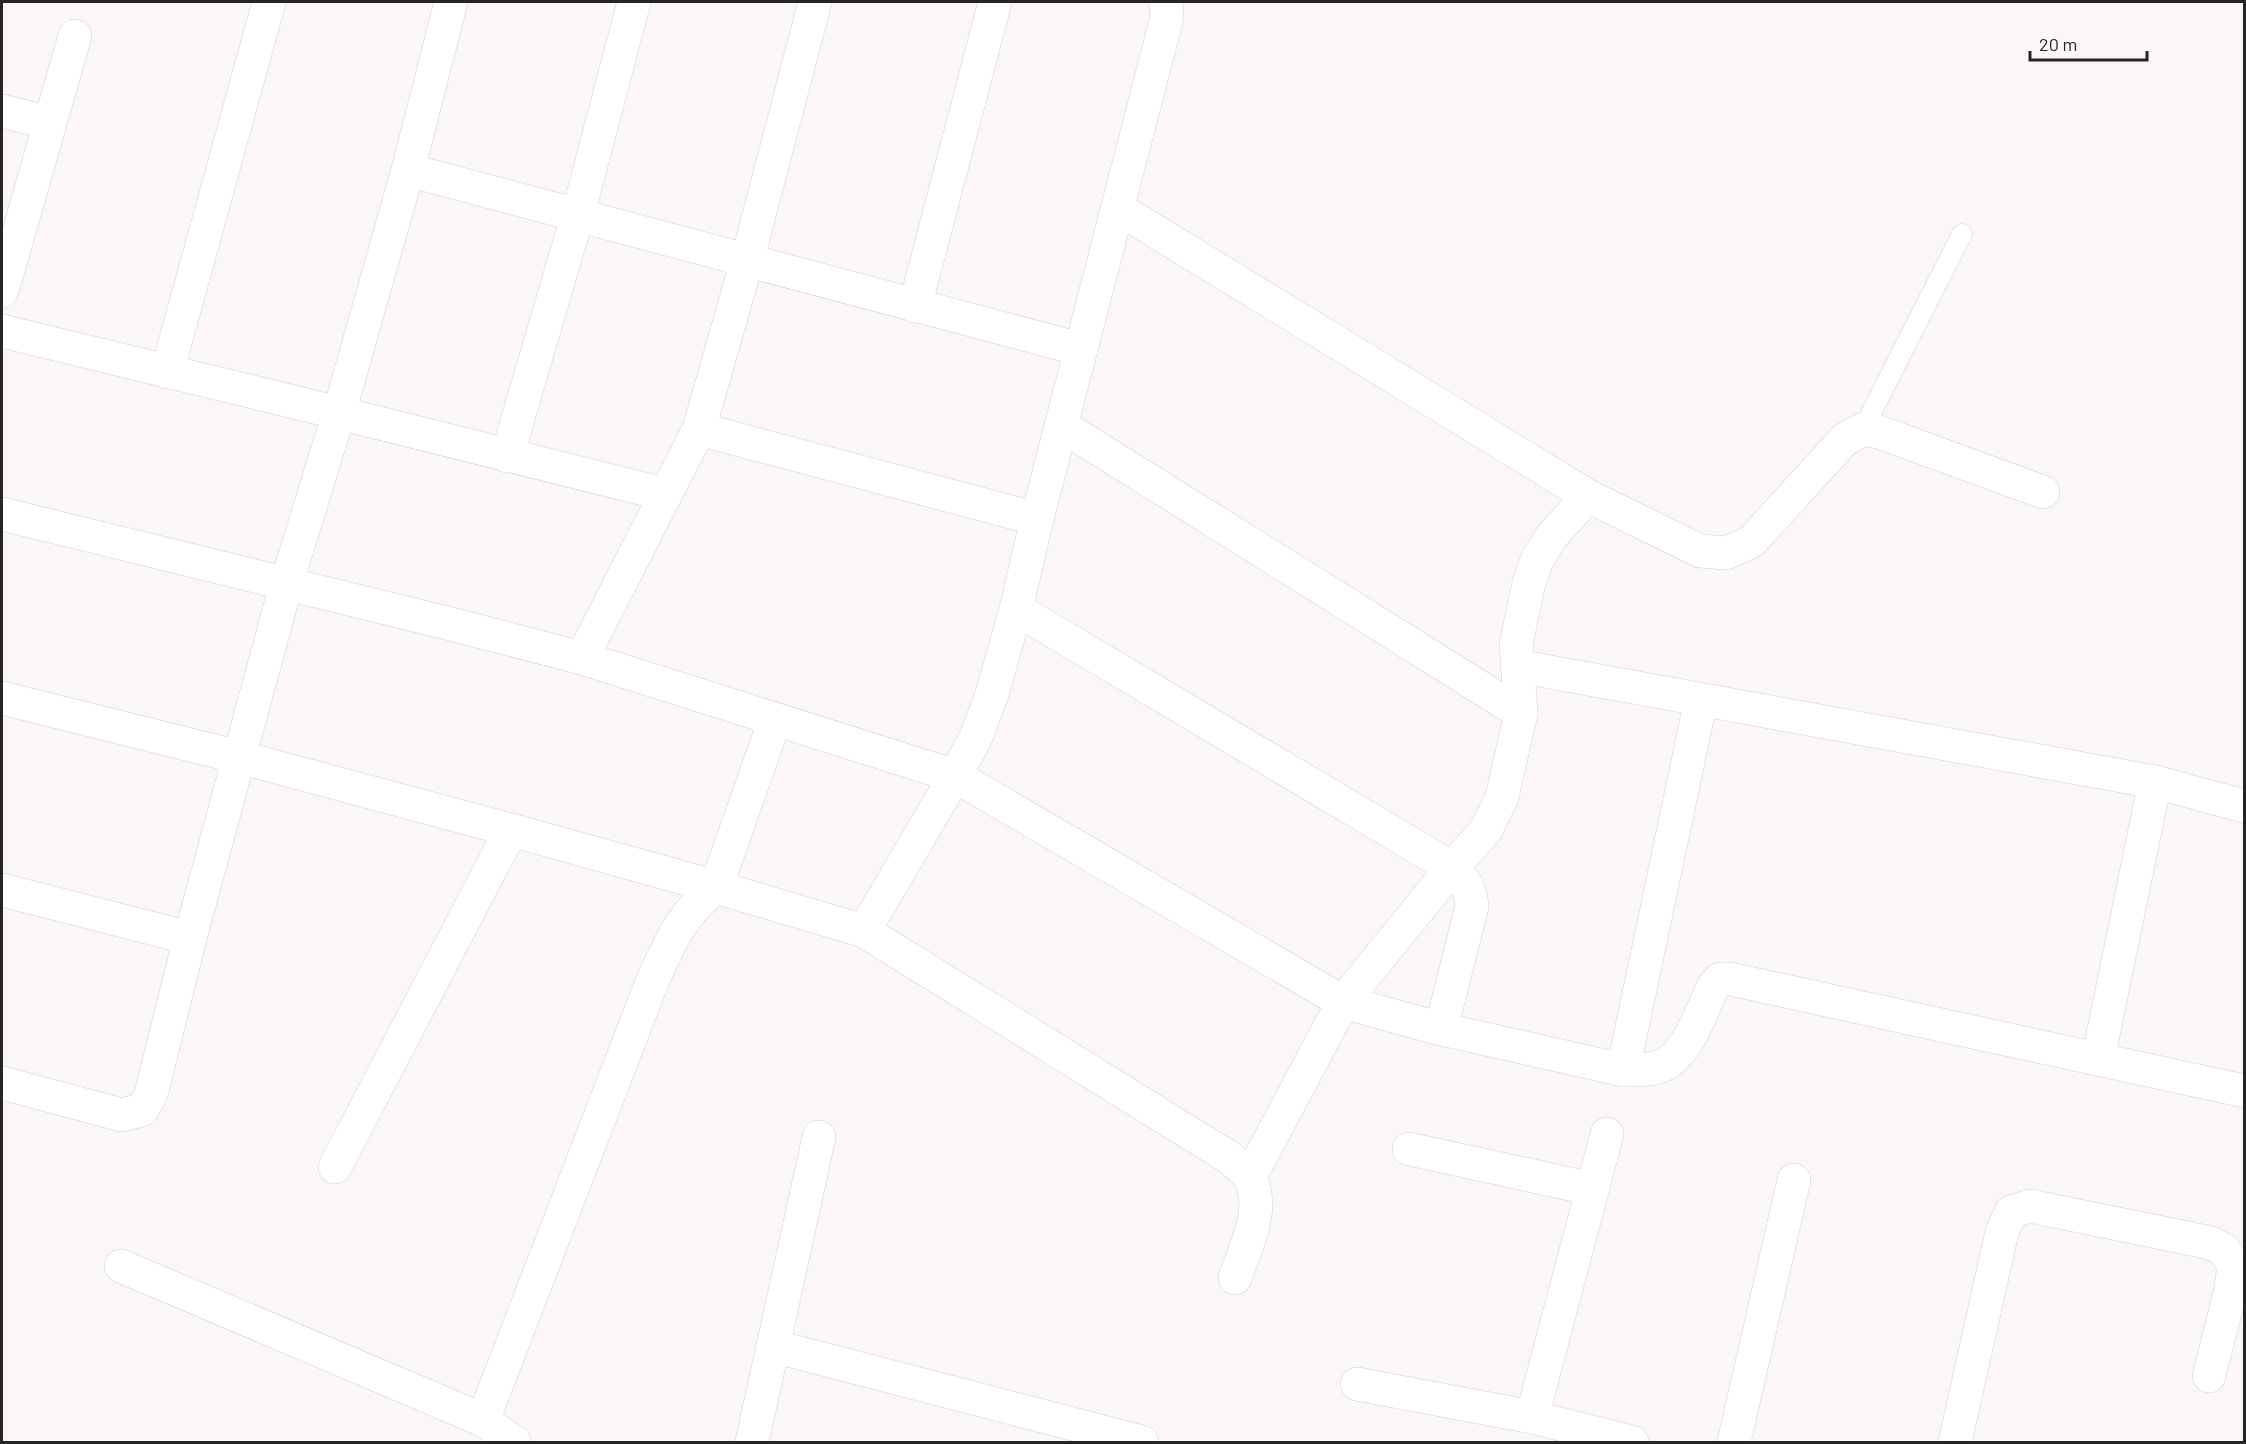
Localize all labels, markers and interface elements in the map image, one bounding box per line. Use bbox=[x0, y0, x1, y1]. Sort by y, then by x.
scale bar bbox=[2030, 24, 2147, 62]
text: 20 m bbox=[2039, 33, 2077, 55]

